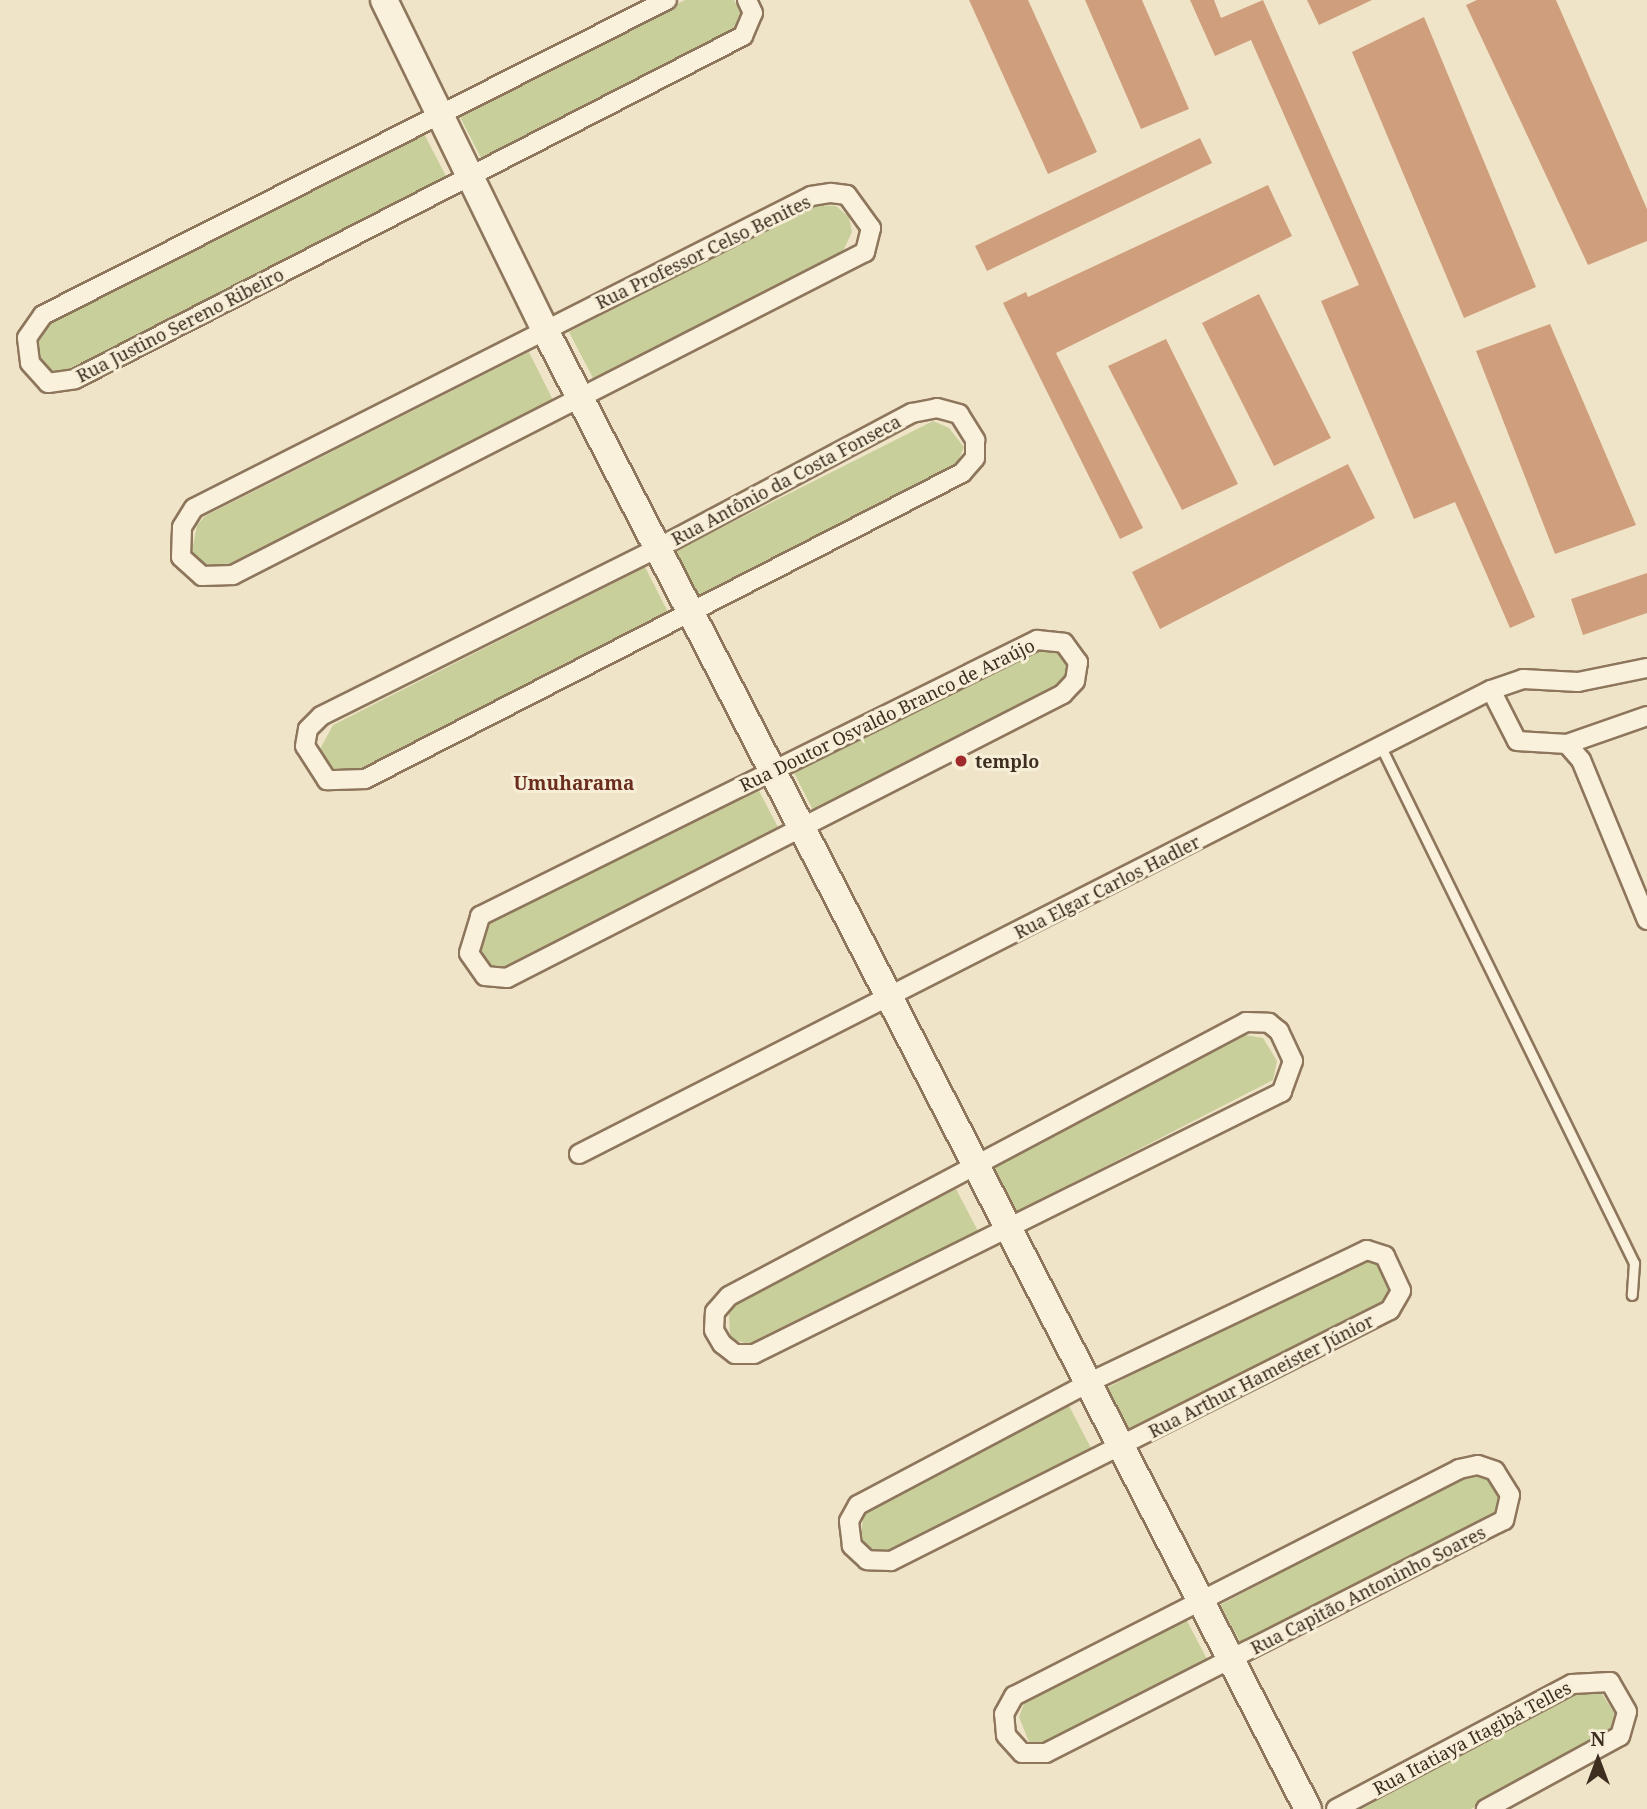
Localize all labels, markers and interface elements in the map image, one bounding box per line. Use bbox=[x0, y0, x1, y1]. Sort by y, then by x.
street label: Rua Professor Celso Benites bbox=[592, 191, 814, 313]
street label: Rua Justino Sereno Ribeiro bbox=[73, 263, 287, 387]
street label: Rua Antônio da Costa Fonseca bbox=[668, 410, 904, 550]
street label: Rua Doutor Osvaldo Branco de Araújo bbox=[736, 634, 1038, 796]
place label: templo bbox=[975, 750, 1039, 772]
marker: templo bbox=[953, 753, 969, 769]
district label: Umuharama bbox=[514, 773, 634, 795]
street label: Rua Elgar Carlos Hadler bbox=[1011, 831, 1203, 943]
street label: Rua Arthur Hameister Júnior bbox=[1145, 1310, 1377, 1442]
street label: Rua Capitão Antoninho Soares bbox=[1247, 1521, 1489, 1659]
street label: Rua Itatiaya Itagibá Telles bbox=[1369, 1677, 1575, 1799]
north arrow bbox=[1563, 1725, 1633, 1795]
text: N bbox=[1591, 1726, 1605, 1752]

